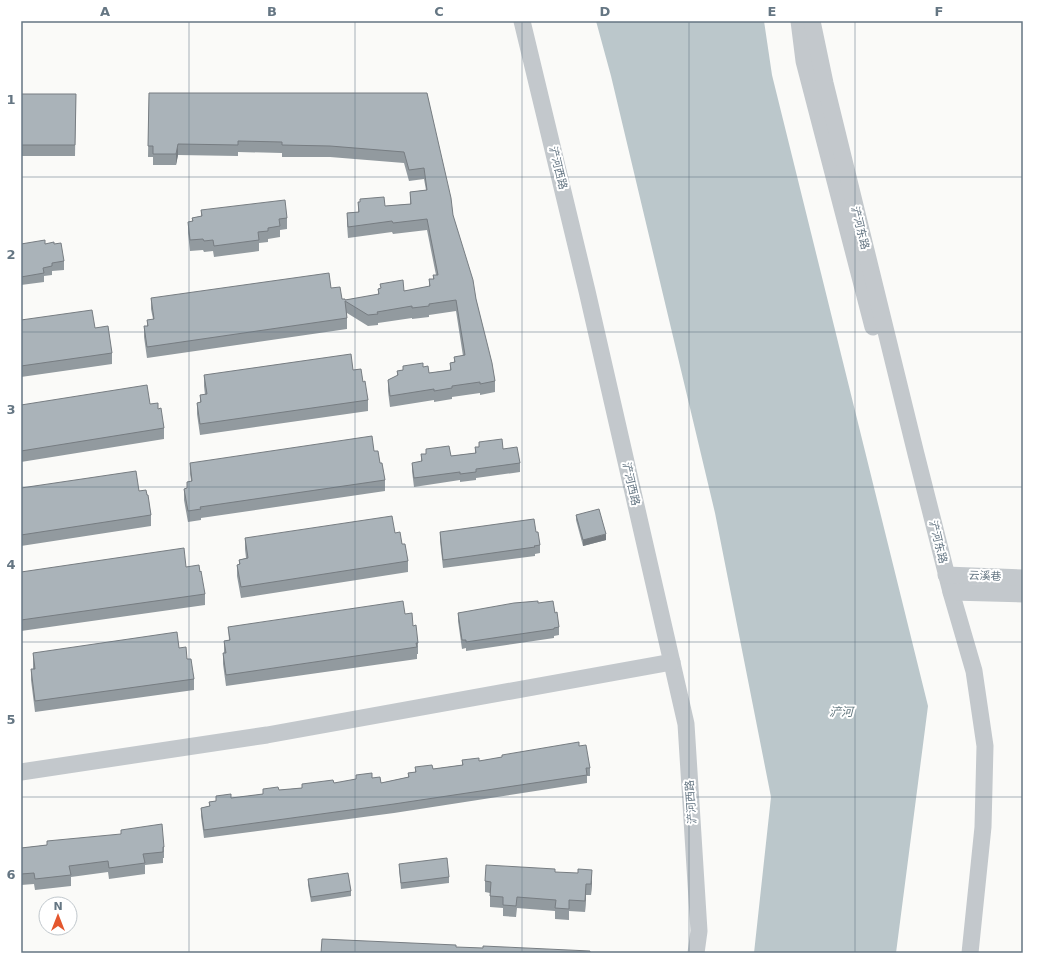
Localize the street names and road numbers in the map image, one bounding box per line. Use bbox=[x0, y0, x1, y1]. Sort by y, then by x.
street label: 浐河西路 bbox=[546, 145, 570, 191]
street label: 浐河东路 bbox=[848, 205, 872, 251]
street label: 浐河西路 bbox=[620, 461, 642, 507]
street label: 浐河东路 bbox=[926, 519, 950, 565]
street label: 云溪巷 bbox=[968, 569, 1002, 583]
street label: 浐河西路 bbox=[683, 780, 699, 824]

